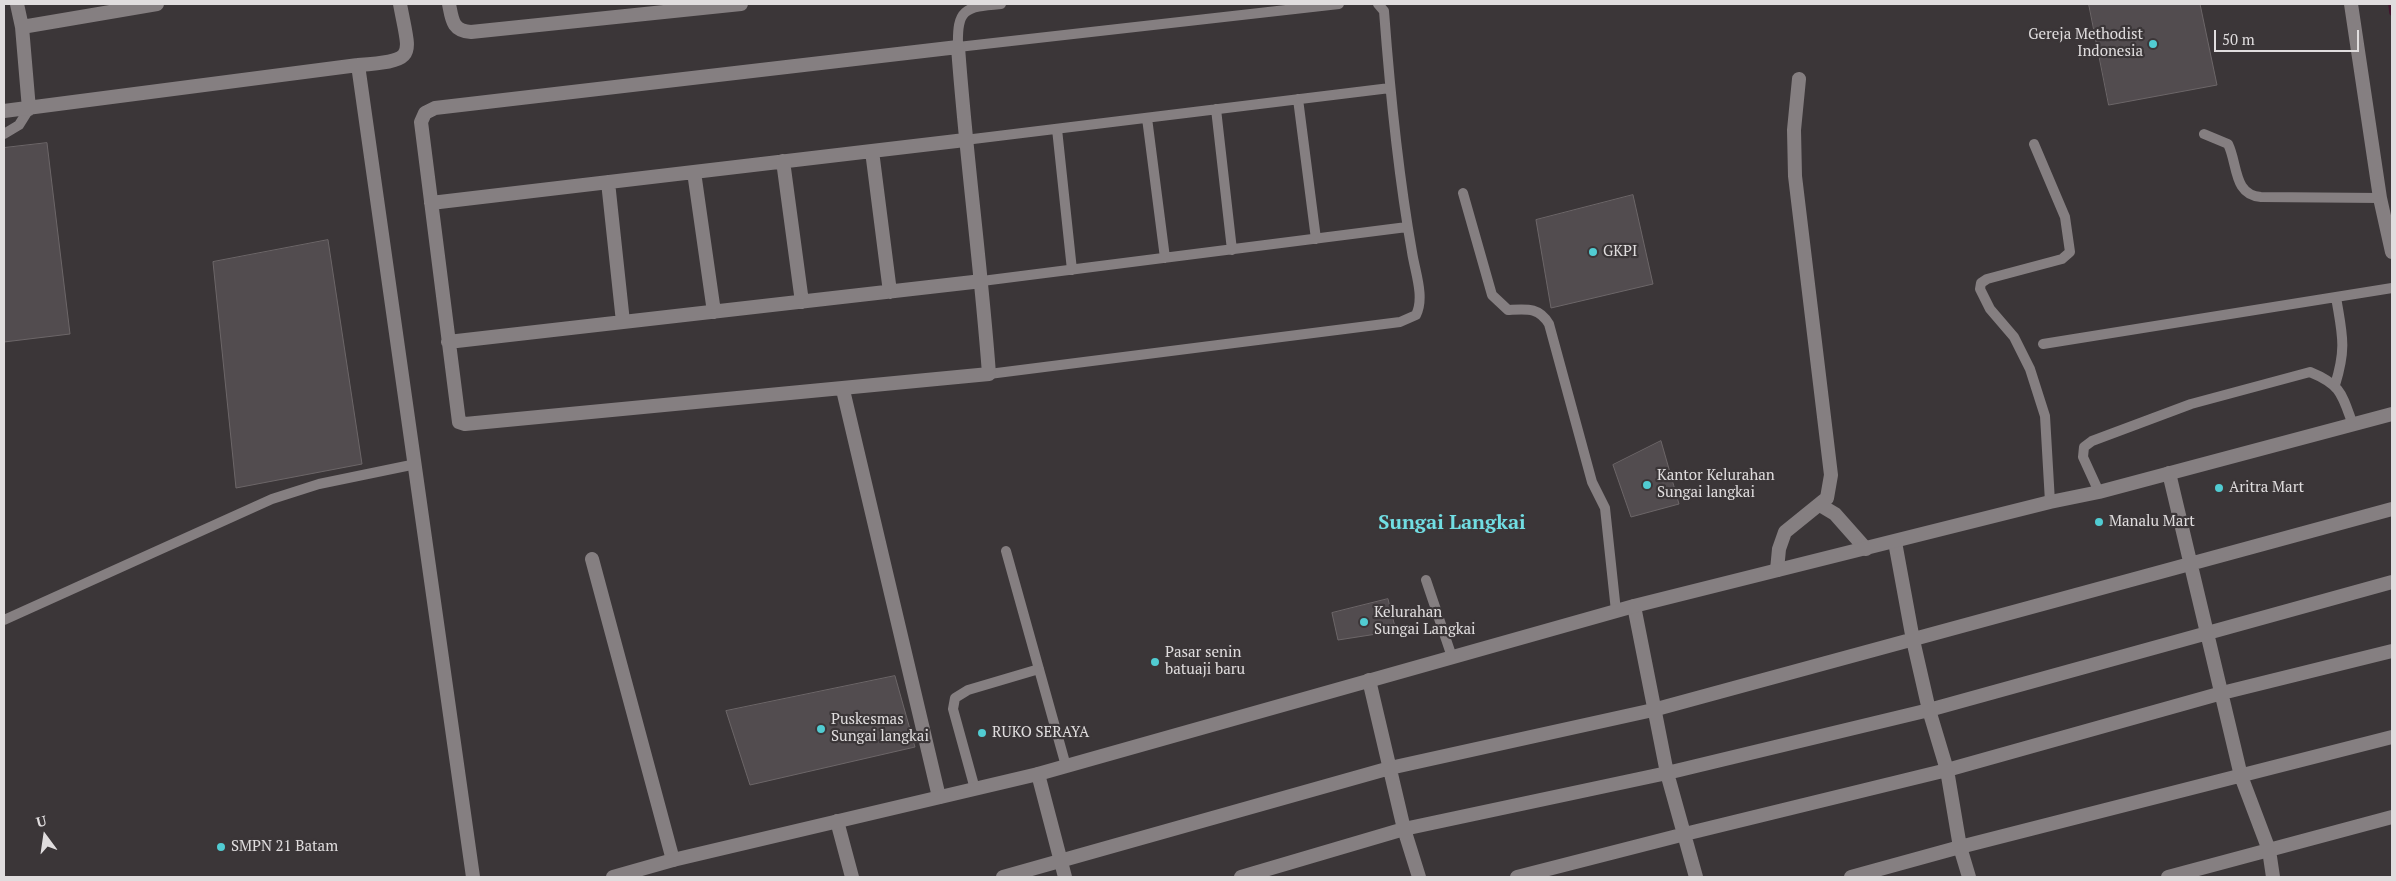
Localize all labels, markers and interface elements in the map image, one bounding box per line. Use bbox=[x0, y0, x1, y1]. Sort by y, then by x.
scale bar bbox=[2216, 20, 2361, 52]
place label: Gereja Methodist Indonesia bbox=[2028, 26, 2143, 61]
text: 50 m bbox=[2222, 29, 2255, 49]
marker: Gereja Methodist Indonesia bbox=[2147, 38, 2159, 50]
place label: GKPI bbox=[1603, 243, 1637, 261]
marker: GKPI bbox=[1587, 246, 1599, 258]
place label: Kantor Kelurahan Sungai langkai bbox=[1657, 467, 1775, 502]
marker: Kantor Kelurahan Sungai langkai bbox=[1641, 479, 1653, 491]
place label: Aritra Mart bbox=[2229, 479, 2304, 497]
marker: Aritra Mart bbox=[2213, 482, 2225, 494]
district label: Sungai Langkai bbox=[1378, 511, 1526, 535]
place label: Manalu Mart bbox=[2109, 513, 2195, 531]
marker: Manalu Mart bbox=[2093, 516, 2105, 528]
place label: Kelurahan Sungai Langkai bbox=[1374, 604, 1476, 639]
marker: Kelurahan Sungai Langkai bbox=[1358, 616, 1370, 628]
place label: Pasar senin batuaji baru bbox=[1165, 644, 1245, 679]
marker: Pasar senin batuaji baru bbox=[1149, 656, 1161, 668]
place label: Puskesmas Sungai langkai bbox=[831, 711, 929, 746]
marker: Puskesmas Sungai langkai bbox=[815, 723, 827, 735]
place label: RUKO SERAYA bbox=[992, 724, 1089, 742]
marker: RUKO SERAYA bbox=[976, 727, 988, 739]
north arrow bbox=[20, 811, 70, 861]
text: U bbox=[34, 811, 48, 831]
place label: SMPN 21 Batam bbox=[231, 838, 338, 856]
marker: SMPN 21 Batam bbox=[215, 841, 227, 853]

